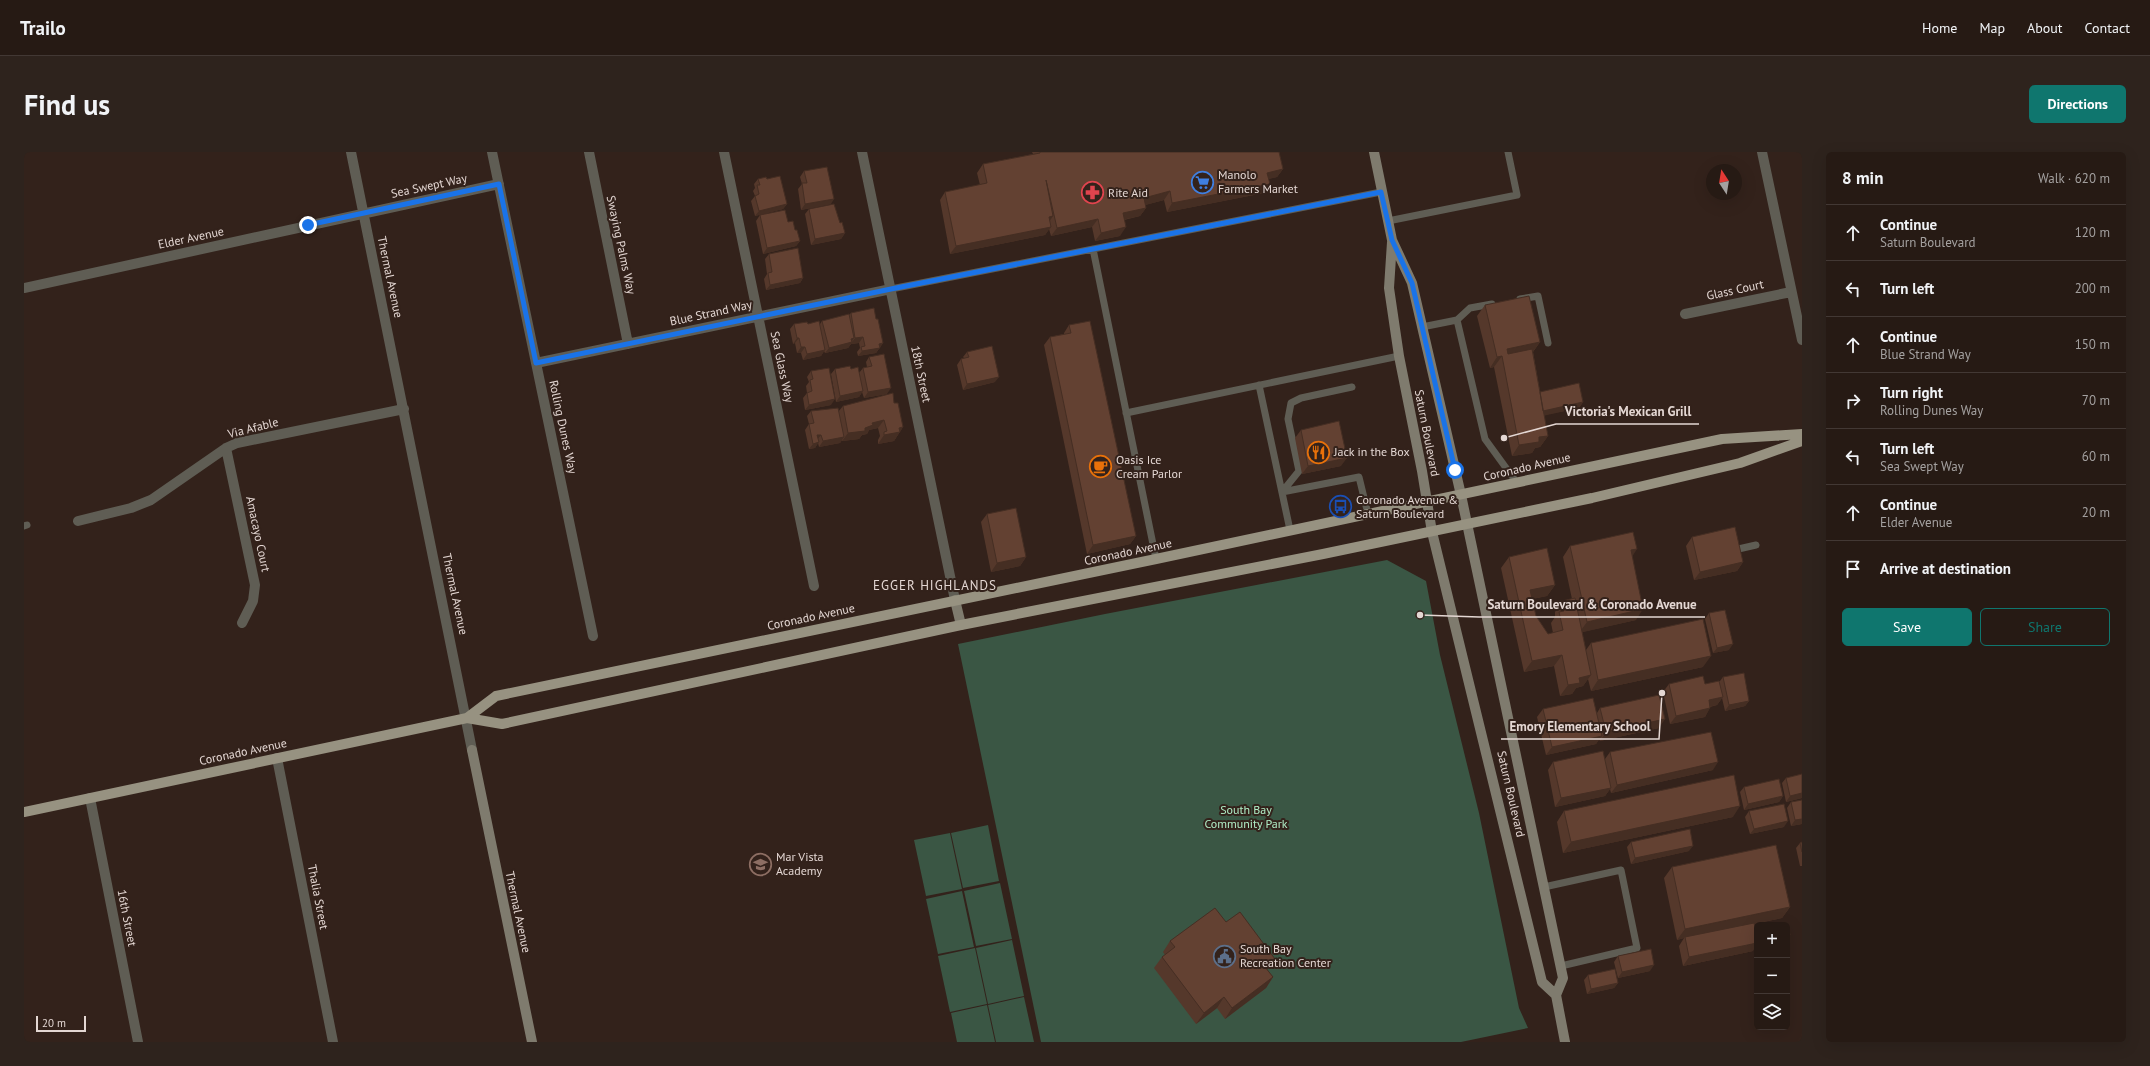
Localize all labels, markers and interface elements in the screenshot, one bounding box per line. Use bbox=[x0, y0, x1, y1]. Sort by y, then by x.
text: Trailo bbox=[20, 16, 66, 40]
text: Home bbox=[1922, 19, 1957, 37]
text: Map bbox=[1979, 19, 2005, 37]
text: About bbox=[2027, 19, 2063, 37]
text: Contact bbox=[2085, 19, 2130, 37]
button: Directions bbox=[2029, 85, 2126, 123]
text: Find us bbox=[24, 86, 110, 123]
north arrow bbox=[1706, 164, 1742, 200]
place label: Manolo Farmers Market bbox=[1218, 167, 1298, 196]
text: 8 min bbox=[1842, 167, 1883, 189]
supermarket icon: Manolo Farmers Market bbox=[1189, 169, 1215, 195]
street label: Sea Swept Way bbox=[390, 170, 469, 201]
text: Walk · 620 m bbox=[2038, 170, 2110, 187]
pharmacy icon: Rite Aid bbox=[1080, 180, 1106, 206]
place label: Rite Aid bbox=[1108, 185, 1148, 200]
street label: Swaying Palms Way bbox=[604, 194, 639, 296]
text: Continue bbox=[1880, 215, 1937, 234]
route end bbox=[299, 216, 317, 234]
icon: ahead bbox=[1842, 222, 1864, 244]
street label: Elder Avenue bbox=[157, 223, 225, 252]
text: 120 m bbox=[2075, 224, 2110, 241]
text: Saturn Boulevard bbox=[1880, 234, 1976, 251]
street label: Thermal Avenue bbox=[375, 235, 406, 319]
street label: Glass Court bbox=[1705, 276, 1765, 303]
icon: left bbox=[1842, 278, 1864, 300]
text: Turn left bbox=[1880, 279, 1934, 298]
text: 200 m bbox=[2075, 280, 2110, 297]
street label: Blue Strand Way bbox=[668, 296, 754, 329]
text: Continue bbox=[1880, 327, 1937, 346]
street label: Sea Glass Way bbox=[768, 330, 797, 404]
icon: ahead bbox=[1842, 334, 1864, 356]
text: 150 m bbox=[2075, 336, 2110, 353]
street label: 18th Street bbox=[908, 344, 935, 404]
text: Blue Strand Way bbox=[1880, 346, 1971, 363]
street label: Rolling Dunes Way bbox=[546, 379, 581, 476]
text: Turn right bbox=[1880, 383, 1943, 402]
street label: Saturn Boulevard bbox=[1412, 388, 1443, 478]
icon: right bbox=[1842, 390, 1864, 412]
text: 70 m bbox=[2082, 392, 2110, 409]
callout: Victoria's Mexican Grill bbox=[1556, 399, 1699, 424]
text: Rolling Dunes Way bbox=[1880, 402, 1983, 419]
text: Victoria's Mexican Grill bbox=[1564, 403, 1691, 420]
street label: Via Afable bbox=[225, 414, 280, 441]
restaurant icon: Jack in the Box bbox=[1305, 439, 1331, 465]
text: Turn left bbox=[1880, 439, 1934, 458]
place label: Jack in the Box bbox=[1333, 444, 1410, 459]
icon: left bbox=[1842, 446, 1864, 468]
text: 60 m bbox=[2082, 448, 2110, 465]
street label: Coronado Avenue bbox=[1482, 449, 1572, 484]
place label: Oasis Ice Cream Parlor bbox=[1116, 452, 1182, 481]
cafe icon: Oasis Ice Cream Parlor bbox=[1087, 454, 1113, 480]
text: Sea Swept Way bbox=[1880, 458, 1964, 475]
route start bbox=[1446, 461, 1464, 479]
place label: Coronado Avenue & Saturn Boulevard bbox=[1356, 492, 1458, 521]
bus stop icon: Coronado Avenue & Saturn Boulevard bbox=[1327, 494, 1353, 520]
street label: Amacayo Court bbox=[243, 495, 274, 573]
text: Continue bbox=[1880, 495, 1937, 514]
icon: ahead bbox=[1842, 502, 1864, 524]
text: 20 m bbox=[2082, 504, 2110, 521]
text: Elder Avenue bbox=[1880, 514, 1952, 531]
street label: Coronado Avenue bbox=[1083, 535, 1173, 568]
street label: Thermal Avenue bbox=[440, 552, 471, 636]
icon: arrive bbox=[1842, 558, 1864, 580]
text: Arrive at destination bbox=[1880, 559, 2011, 578]
district label: EGGER HIGHLANDS bbox=[873, 577, 997, 594]
callout: Saturn Boulevard & Coronado Avenue bbox=[1479, 592, 1705, 617]
text: Saturn Boulevard & Coronado Avenue bbox=[1487, 596, 1697, 613]
street label: Coronado Avenue bbox=[766, 600, 856, 633]
button: Save bbox=[1842, 608, 1972, 646]
button: Share bbox=[1980, 608, 2110, 646]
callout: Emory Elementary School bbox=[1501, 714, 1659, 739]
text: Emory Elementary School bbox=[1509, 718, 1651, 735]
street label: Coronado Avenue bbox=[198, 735, 288, 768]
street label: Saturn Boulevard bbox=[1494, 749, 1529, 839]
park label: South Bay Community Park bbox=[1204, 802, 1288, 831]
place label: Mar Vista Academy bbox=[776, 849, 824, 878]
school or university icon: Mar Vista Academy bbox=[747, 851, 773, 877]
street label: Thalia Street bbox=[305, 863, 332, 931]
street label: Thermal Avenue bbox=[503, 870, 534, 954]
street label: 16th Street bbox=[115, 888, 140, 948]
map controls bbox=[1754, 922, 1790, 1030]
button: + bbox=[1754, 922, 1790, 958]
place label: South Bay Recreation Center bbox=[1240, 941, 1331, 970]
public building icon: South Bay Recreation Center bbox=[1211, 943, 1237, 969]
button: − bbox=[1754, 958, 1790, 994]
button: layers bbox=[1754, 994, 1790, 1030]
scale bar bbox=[36, 1014, 86, 1033]
text: 20 m bbox=[42, 1016, 66, 1030]

